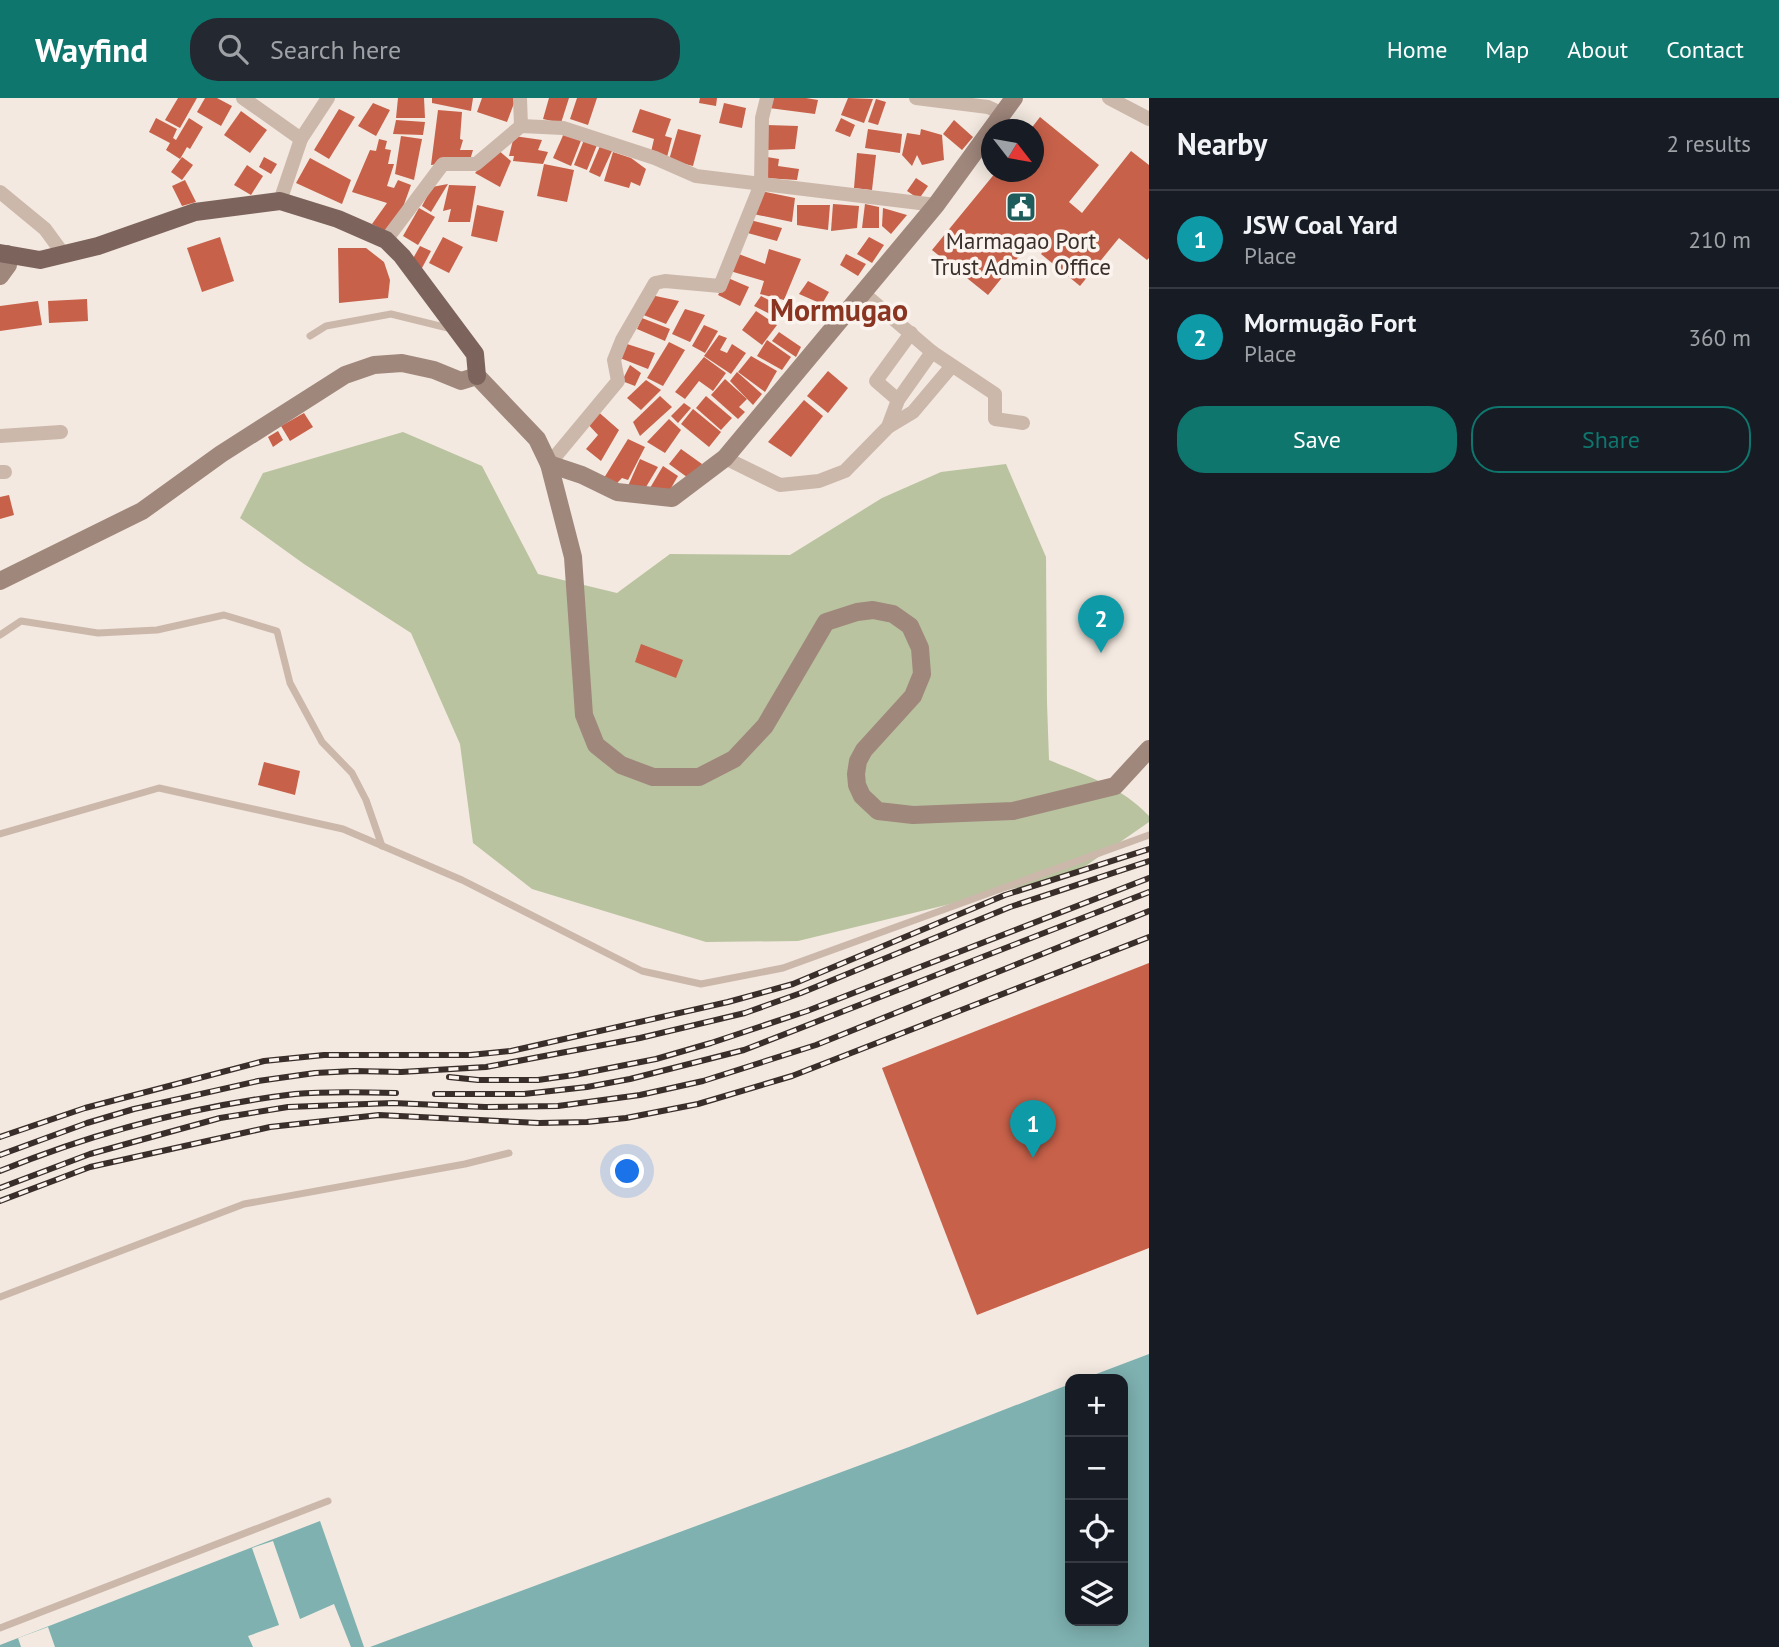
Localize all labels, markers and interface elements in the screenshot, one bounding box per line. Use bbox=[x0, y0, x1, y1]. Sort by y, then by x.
search box bbox=[190, 18, 680, 81]
text: Wayfind bbox=[35, 28, 148, 71]
icon: search bbox=[214, 30, 252, 68]
text: Search here bbox=[270, 33, 401, 66]
text: Home bbox=[1387, 34, 1447, 65]
text: Map bbox=[1485, 34, 1529, 65]
text: About bbox=[1567, 34, 1628, 65]
text: Contact bbox=[1666, 34, 1744, 65]
north arrow bbox=[981, 119, 1044, 182]
text: Nearby bbox=[1177, 124, 1267, 163]
text: 2 results bbox=[1667, 129, 1751, 158]
public building icon: Marmagao Port Trust Admin Office bbox=[1004, 190, 1038, 224]
text: JSW Coal Yard bbox=[1244, 208, 1398, 241]
text: 1 bbox=[1193, 225, 1207, 254]
text: 210 m bbox=[1689, 225, 1751, 254]
place label: Marmagao Port Trust Admin Office bbox=[931, 226, 1111, 281]
text: Place bbox=[1244, 241, 1297, 270]
district label: Mormugao bbox=[770, 290, 908, 329]
text: Mormugão Fort bbox=[1244, 306, 1416, 339]
text: 2 bbox=[1193, 323, 1207, 352]
text: 360 m bbox=[1689, 323, 1751, 352]
text: Place bbox=[1244, 339, 1297, 368]
button: Save bbox=[1177, 406, 1457, 473]
button: Share bbox=[1471, 406, 1751, 473]
pin: 2 bbox=[1078, 595, 1124, 653]
pin: 1 bbox=[1010, 1100, 1056, 1158]
your location bbox=[610, 1154, 644, 1188]
map controls bbox=[1065, 1374, 1128, 1626]
button: + bbox=[1065, 1374, 1128, 1437]
button: − bbox=[1065, 1437, 1128, 1500]
button: locate bbox=[1065, 1500, 1128, 1563]
button: layers bbox=[1065, 1563, 1128, 1626]

